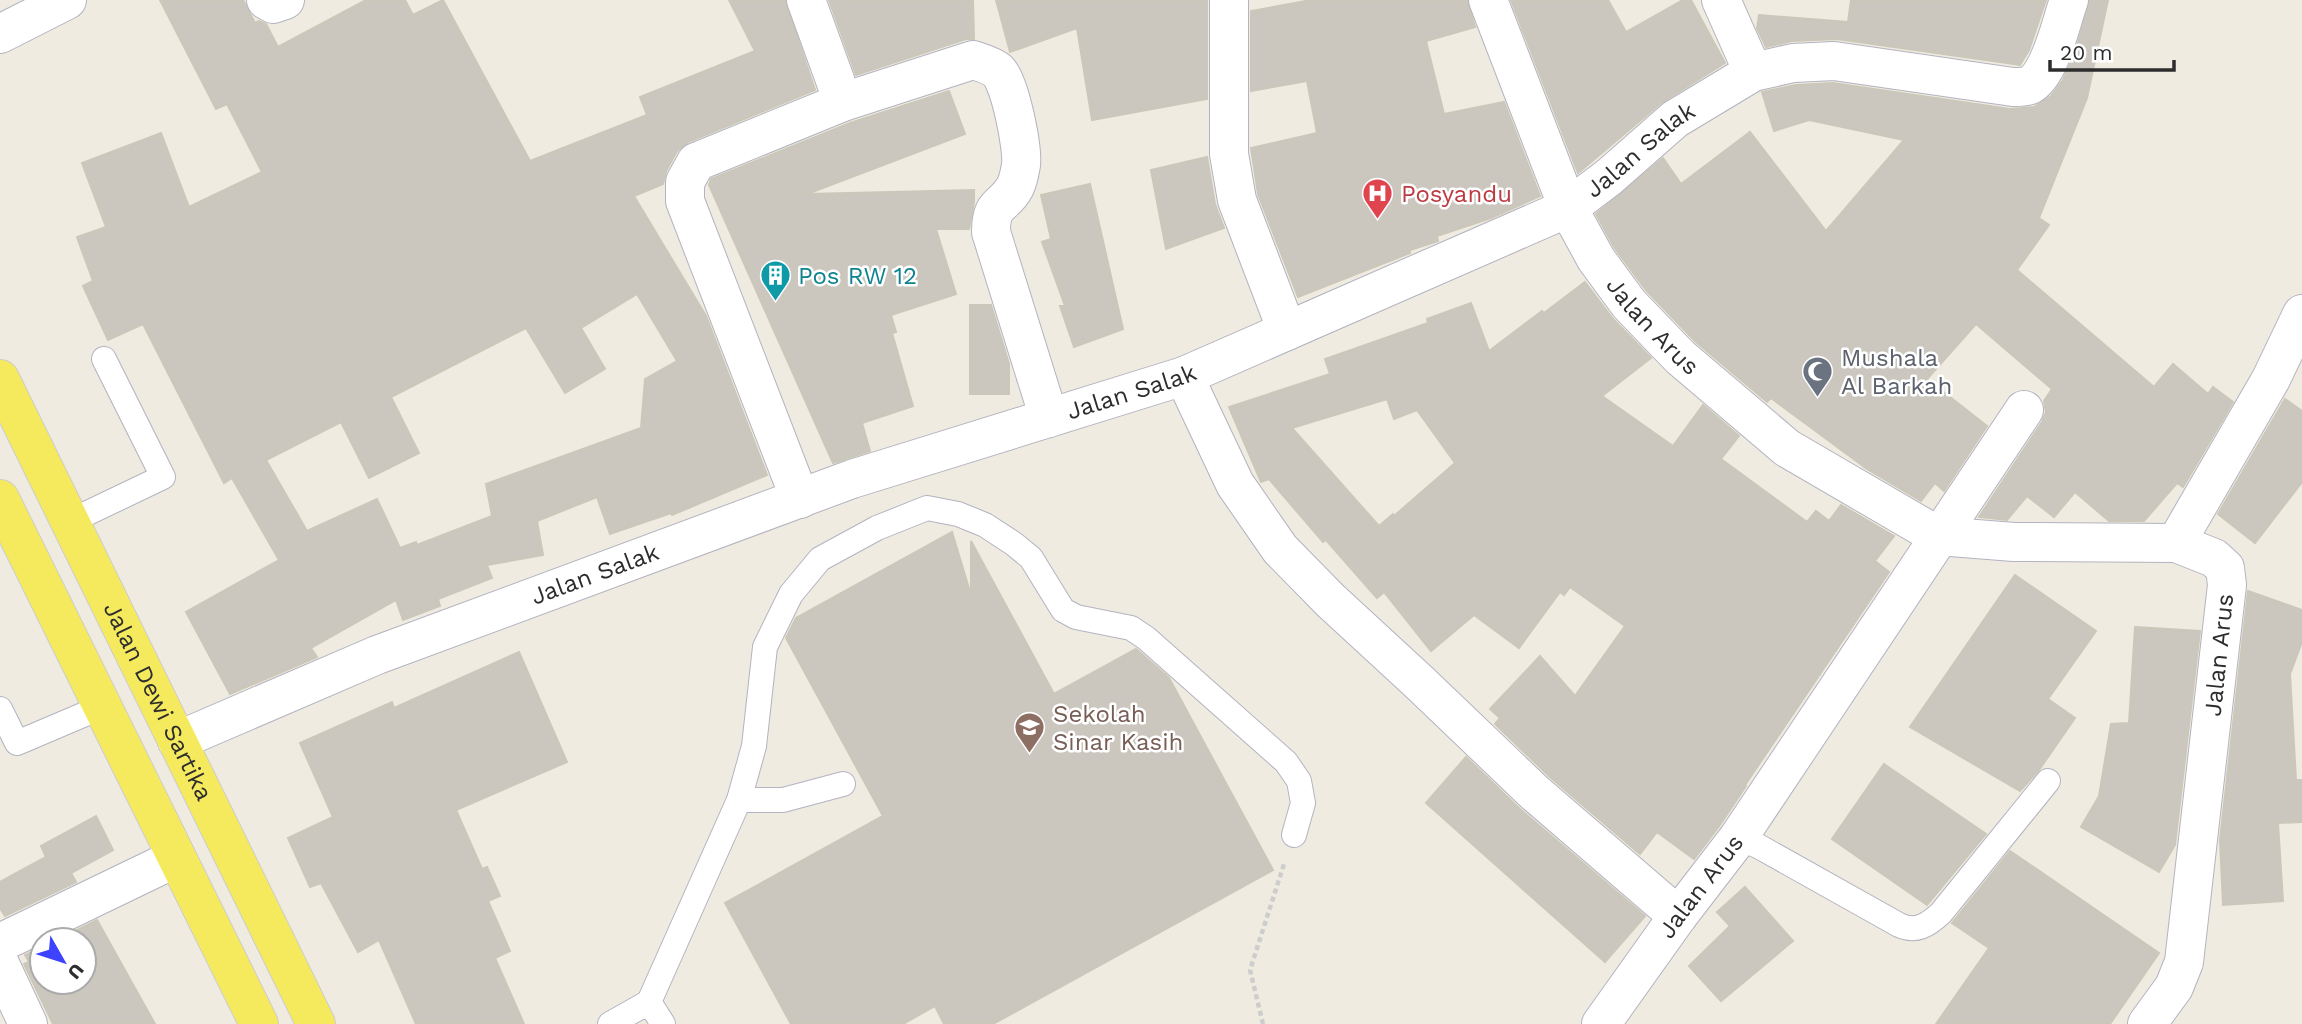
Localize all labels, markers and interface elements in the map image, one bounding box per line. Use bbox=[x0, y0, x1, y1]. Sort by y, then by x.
scale bar bbox=[2050, 28, 2174, 72]
text: 20 m bbox=[2060, 40, 2112, 65]
street label: Jalan Salak bbox=[1580, 96, 1700, 204]
hospital icon: Posyandu bbox=[1361, 177, 1395, 221]
place label: Posyandu bbox=[1401, 180, 1512, 208]
building icon: Pos RW 12 bbox=[758, 259, 792, 303]
place label: Pos RW 12 bbox=[798, 262, 917, 290]
street label: Jalan Arus bbox=[1600, 272, 1704, 381]
place label: Mushala Al Barkah bbox=[1841, 344, 1952, 400]
mosque icon: Mushala Al Barkah bbox=[1801, 355, 1835, 399]
street label: Jalan Salak bbox=[1063, 358, 1201, 425]
street label: Jalan Salak bbox=[527, 538, 663, 611]
street label: Jalan Arus bbox=[2199, 592, 2239, 718]
street label: Jalan Dewi Sartika bbox=[98, 598, 218, 805]
place label: Sekolah Sinar Kasih bbox=[1053, 700, 1183, 756]
school or university icon: Sekolah Sinar Kasih bbox=[1013, 711, 1047, 755]
street label: Jalan Arus bbox=[1653, 829, 1749, 944]
north arrow bbox=[28, 926, 98, 996]
text: U bbox=[63, 959, 89, 984]

